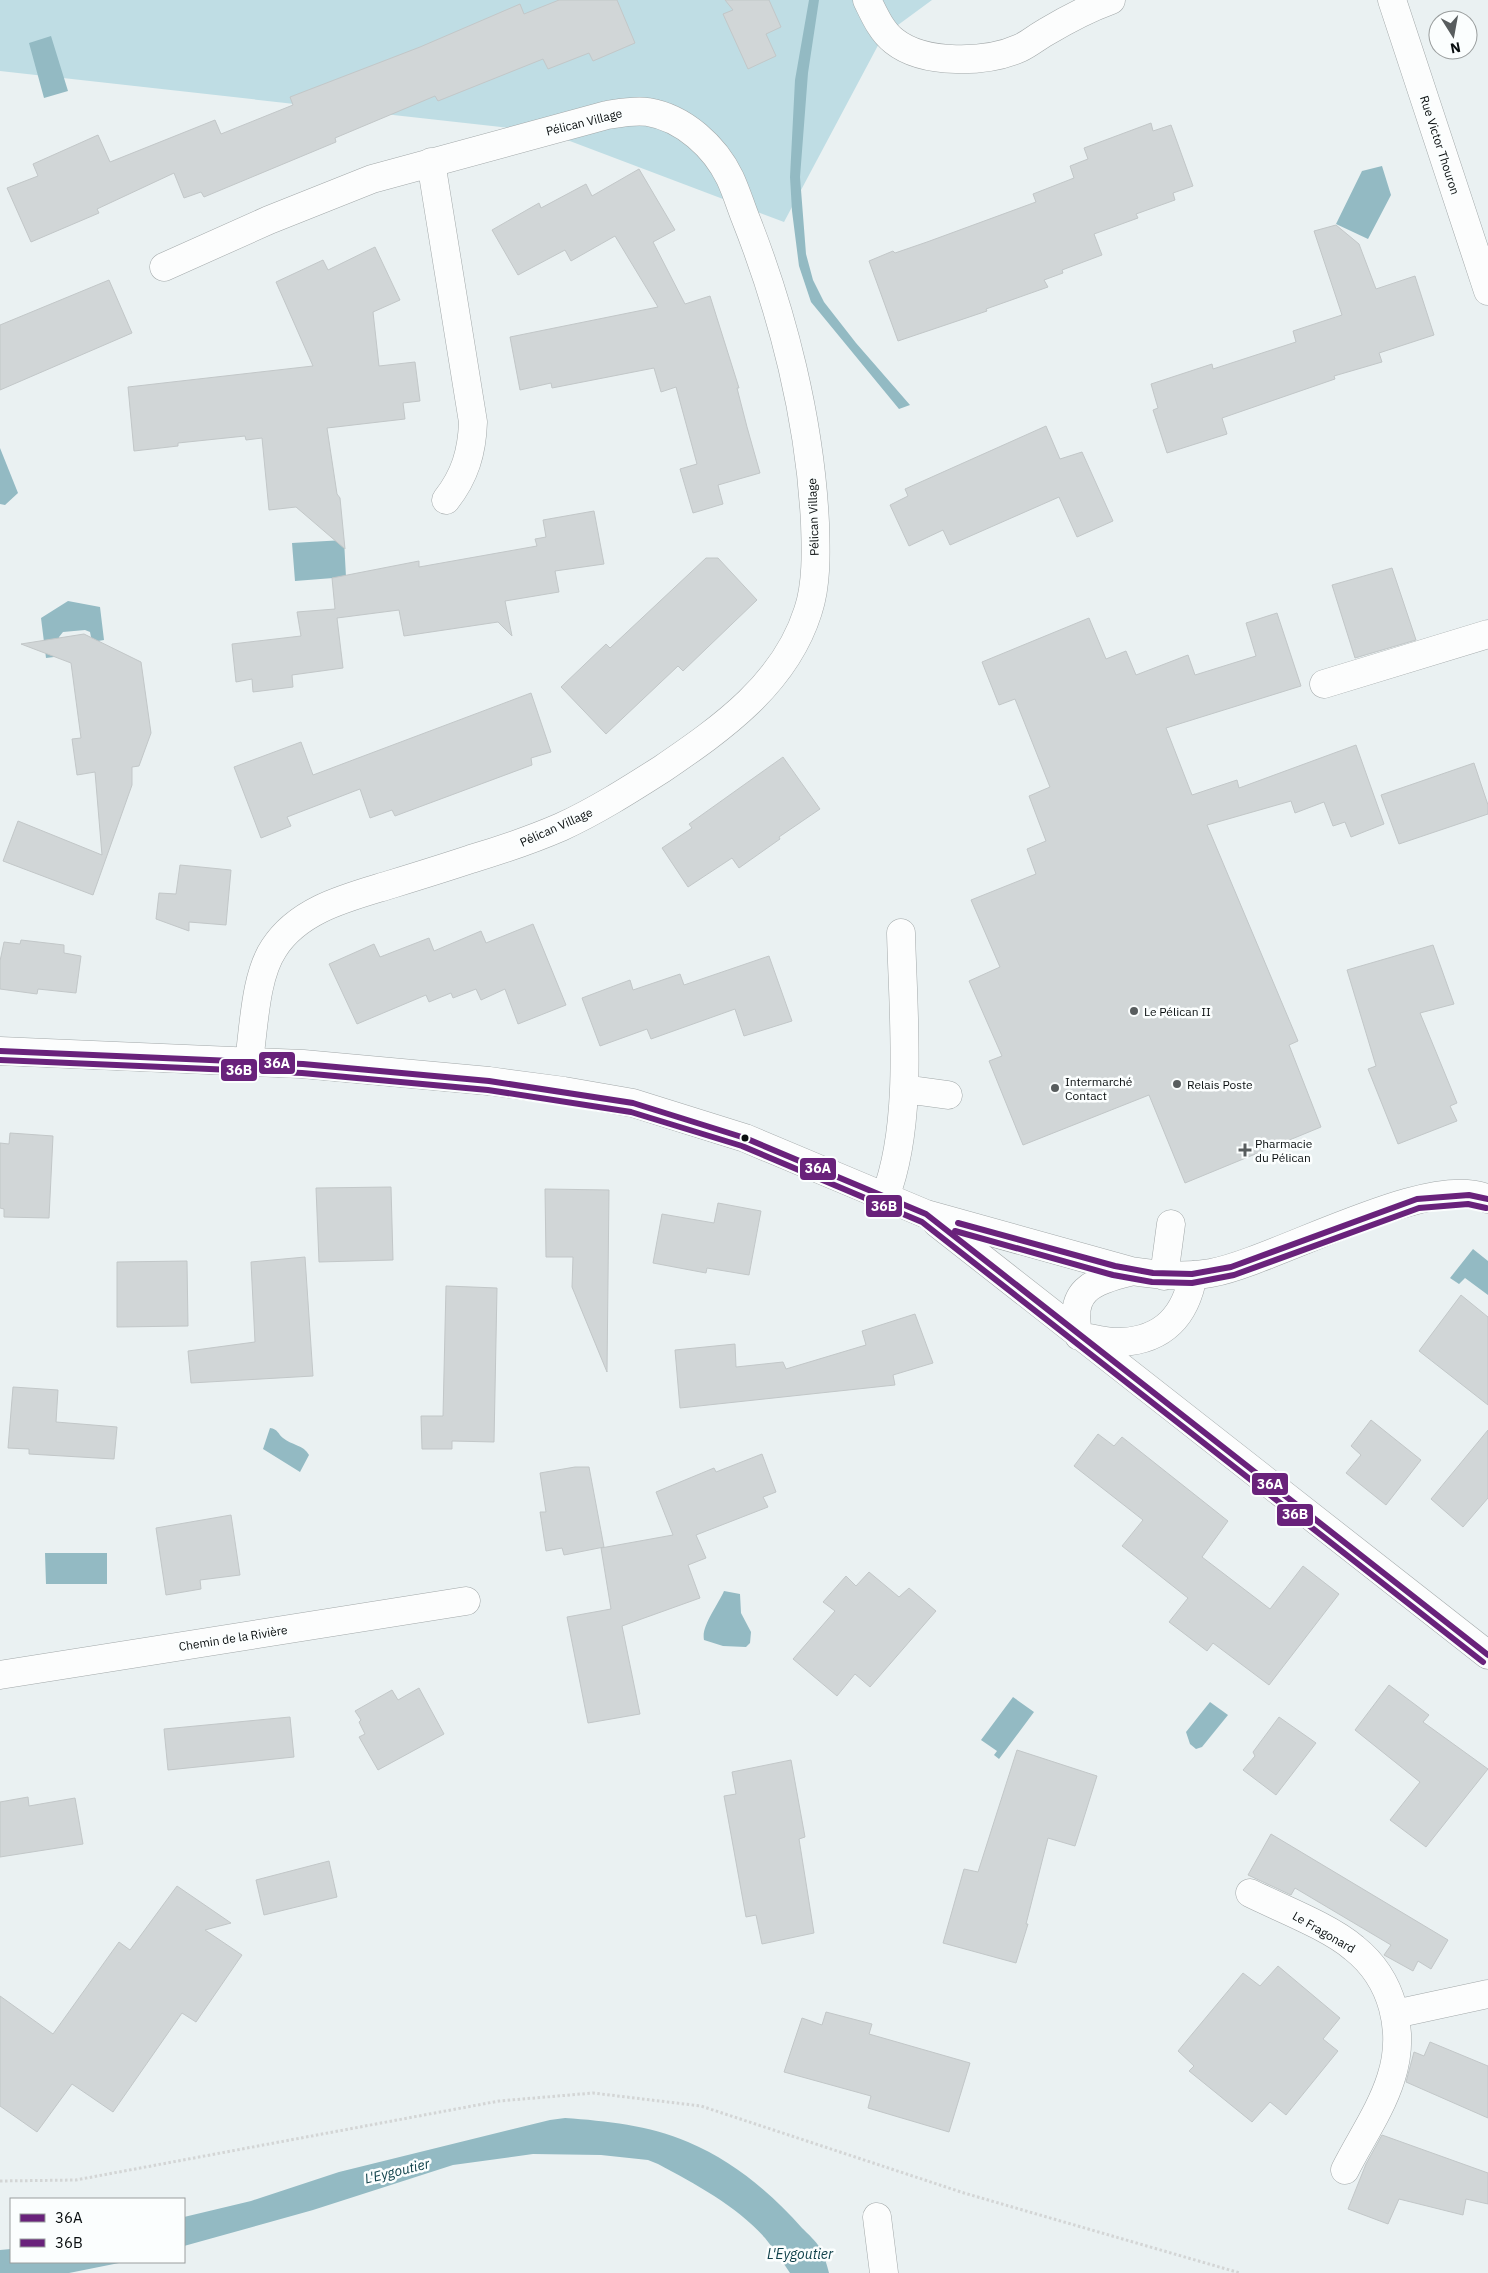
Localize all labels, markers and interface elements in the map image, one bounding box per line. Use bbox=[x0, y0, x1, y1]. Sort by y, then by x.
north arrow bbox=[1428, 10, 1478, 60]
text: N bbox=[1449, 38, 1462, 58]
street label: Rue Victor Thouron bbox=[1417, 93, 1463, 197]
street label: Pélican Village bbox=[544, 105, 624, 139]
street label: Pélican Village bbox=[804, 477, 822, 556]
street label: Pélican Village bbox=[517, 804, 595, 850]
place label: Le Pélican II bbox=[1144, 1004, 1211, 1019]
marker: Le Pélican II bbox=[1128, 1005, 1140, 1017]
line badge: 36A bbox=[258, 1051, 296, 1075]
text: 36A bbox=[264, 1054, 291, 1072]
line badge: 36B bbox=[220, 1058, 258, 1082]
text: 36B bbox=[226, 1061, 252, 1079]
place label: Intermarché Contact bbox=[1065, 1074, 1133, 1103]
place label: Relais Poste bbox=[1187, 1077, 1253, 1092]
marker: Relais Poste bbox=[1171, 1078, 1183, 1090]
marker: Intermarché Contact bbox=[1049, 1082, 1061, 1094]
unlabelled marker bbox=[740, 1133, 750, 1143]
place label: Pharmacie du Pélican bbox=[1255, 1136, 1313, 1165]
marker: Pharmacie du Pélican bbox=[1239, 1144, 1251, 1156]
line badge: 36A bbox=[799, 1157, 837, 1181]
text: 36A bbox=[805, 1159, 832, 1177]
line badge: 36B bbox=[865, 1194, 903, 1218]
text: 36B bbox=[871, 1197, 897, 1215]
line badge: 36A bbox=[1251, 1472, 1289, 1496]
text: 36A bbox=[1257, 1475, 1284, 1493]
line badge: 36B bbox=[1276, 1503, 1314, 1527]
text: 36B bbox=[1282, 1505, 1308, 1523]
street label: Chemin de la Rivière bbox=[178, 1622, 289, 1654]
street label: Le Fragonard bbox=[1290, 1908, 1358, 1956]
water label: L'Eygoutier bbox=[363, 2154, 432, 2188]
legend bbox=[10, 2198, 185, 2263]
text: 36A bbox=[55, 2208, 83, 2227]
text: 36B bbox=[55, 2233, 83, 2252]
water label: L'Eygoutier bbox=[767, 2245, 834, 2263]

